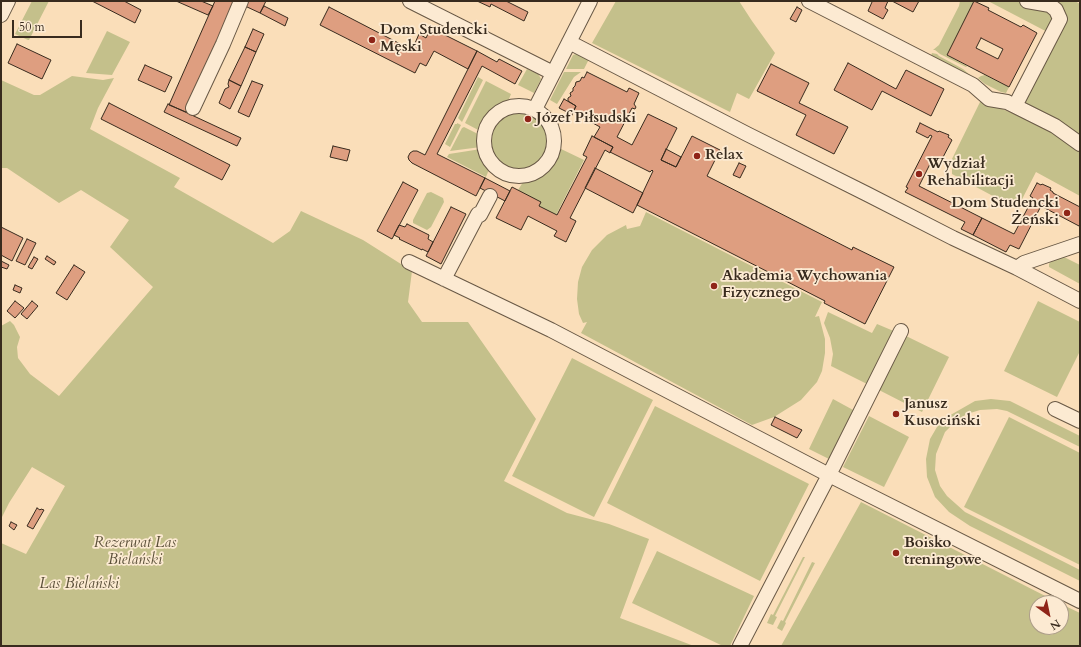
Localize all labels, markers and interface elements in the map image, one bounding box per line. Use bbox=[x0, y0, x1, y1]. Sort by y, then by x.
scale bar bbox=[14, 12, 84, 38]
text: 50 m bbox=[19, 19, 45, 35]
place label: Dom Studencki Męski bbox=[380, 22, 488, 57]
marker: Dom Studencki Męski bbox=[367, 35, 377, 45]
place label: Józef Piłsudski bbox=[536, 110, 636, 128]
marker: Józef Piłsudski bbox=[523, 114, 533, 124]
place label: Relax bbox=[705, 147, 743, 165]
marker: Relax bbox=[692, 151, 702, 161]
place label: Wydział Rehabilitacji bbox=[927, 156, 1014, 191]
marker: Wydział Rehabilitacji bbox=[914, 169, 924, 179]
place label: Dom Studencki Żeński bbox=[951, 195, 1059, 230]
marker: Dom Studencki Żeński bbox=[1062, 208, 1072, 218]
place label: Akademia Wychowania Fizycznego bbox=[722, 268, 887, 303]
marker: Akademia Wychowania Fizycznego bbox=[709, 281, 719, 291]
place label: Janusz Kusociński bbox=[904, 396, 981, 431]
marker: Janusz Kusociński bbox=[891, 409, 901, 419]
park label: Rezerwat Las Bielański bbox=[94, 535, 176, 570]
place label: Boisko treningowe bbox=[904, 535, 982, 570]
marker: Boisko treningowe bbox=[891, 548, 901, 558]
park label: Las Bielański bbox=[39, 576, 119, 594]
north arrow bbox=[1029, 595, 1069, 635]
text: N bbox=[1047, 616, 1063, 634]

